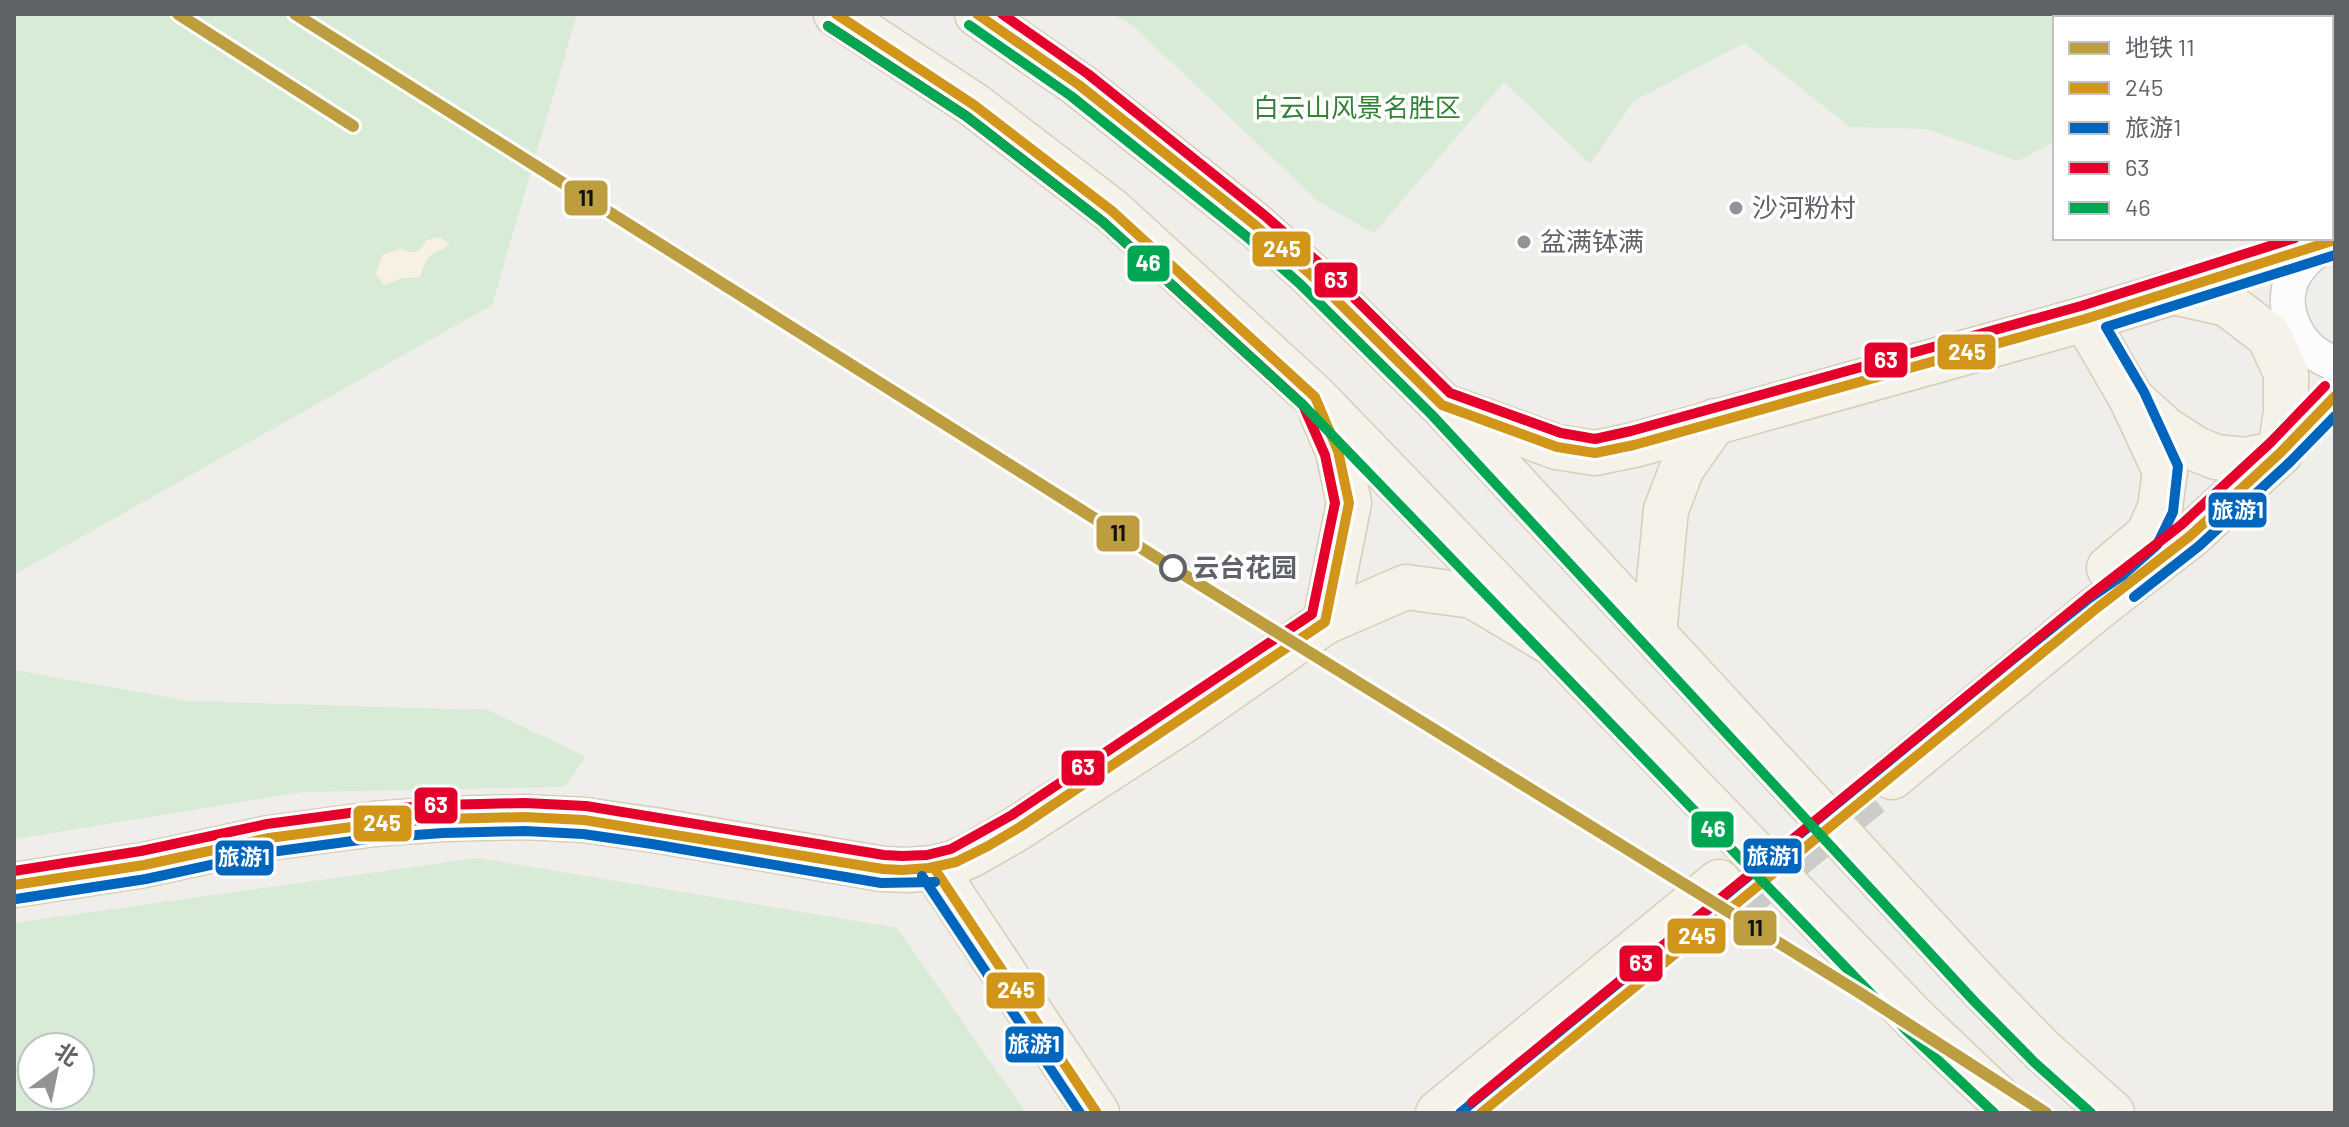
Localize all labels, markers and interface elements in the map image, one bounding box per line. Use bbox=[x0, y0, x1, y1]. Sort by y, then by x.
legend bbox=[2053, 16, 2333, 240]
text: 地铁 11 bbox=[2125, 32, 2195, 61]
text: 245 bbox=[2125, 72, 2163, 101]
park label: 白云山风景名胜区 bbox=[1253, 91, 1461, 122]
text: 旅游1 bbox=[2125, 112, 2181, 141]
text: 63 bbox=[2125, 152, 2150, 181]
line badge: 11 bbox=[563, 179, 609, 217]
text: 11 bbox=[578, 184, 594, 210]
place label: 沙河粉村 bbox=[1752, 191, 1856, 222]
text: 46 bbox=[2125, 192, 2151, 221]
marker: 沙河粉村 bbox=[1727, 199, 1745, 217]
place label: 盆满钵满 bbox=[1540, 225, 1644, 256]
line badge: 245 bbox=[1251, 230, 1312, 268]
marker: 盆满钵满 bbox=[1515, 233, 1533, 251]
text: 245 bbox=[1263, 235, 1301, 261]
line badge: 46 bbox=[1126, 244, 1171, 283]
text: 46 bbox=[1135, 249, 1161, 275]
line badge: 63 bbox=[1313, 261, 1359, 299]
text: 63 bbox=[1324, 266, 1348, 292]
line badge: 245 bbox=[1936, 333, 1997, 371]
text: 245 bbox=[1948, 338, 1986, 364]
line badge: 63 bbox=[1863, 341, 1909, 379]
text: 63 bbox=[1874, 346, 1898, 372]
line badge: 旅游1 bbox=[2207, 491, 2268, 529]
text: 旅游1 bbox=[2212, 496, 2264, 522]
line badge: 11 bbox=[1095, 514, 1141, 553]
text: 11 bbox=[1110, 519, 1126, 545]
place label: 云台花园 bbox=[1193, 551, 1297, 582]
marker: 云台花园 bbox=[1160, 555, 1186, 581]
line badge: 63 bbox=[1060, 749, 1106, 787]
text: 63 bbox=[1071, 753, 1095, 779]
line badge: 63 bbox=[413, 786, 459, 825]
text: 63 bbox=[424, 791, 448, 817]
line badge: 245 bbox=[352, 804, 413, 843]
text: 245 bbox=[363, 809, 401, 835]
line badge: 46 bbox=[1690, 810, 1735, 849]
text: 46 bbox=[1700, 815, 1726, 841]
line badge: 旅游1 bbox=[1742, 837, 1803, 875]
line badge: 旅游1 bbox=[214, 839, 275, 877]
text: 旅游1 bbox=[1747, 842, 1799, 868]
text: 旅游1 bbox=[218, 843, 270, 869]
line badge: 11 bbox=[1732, 909, 1778, 947]
text: 11 bbox=[1747, 914, 1763, 940]
line badge: 245 bbox=[1666, 917, 1727, 955]
text: 245 bbox=[1678, 922, 1716, 948]
line badge: 63 bbox=[1618, 944, 1664, 983]
text: 63 bbox=[1629, 949, 1653, 975]
line badge: 245 bbox=[985, 971, 1046, 1010]
text: 245 bbox=[997, 976, 1035, 1002]
line badge: 旅游1 bbox=[1004, 1025, 1065, 1064]
text: 旅游1 bbox=[1008, 1030, 1060, 1056]
north arrow bbox=[16, 1031, 96, 1111]
text: 北 bbox=[51, 1036, 84, 1070]

